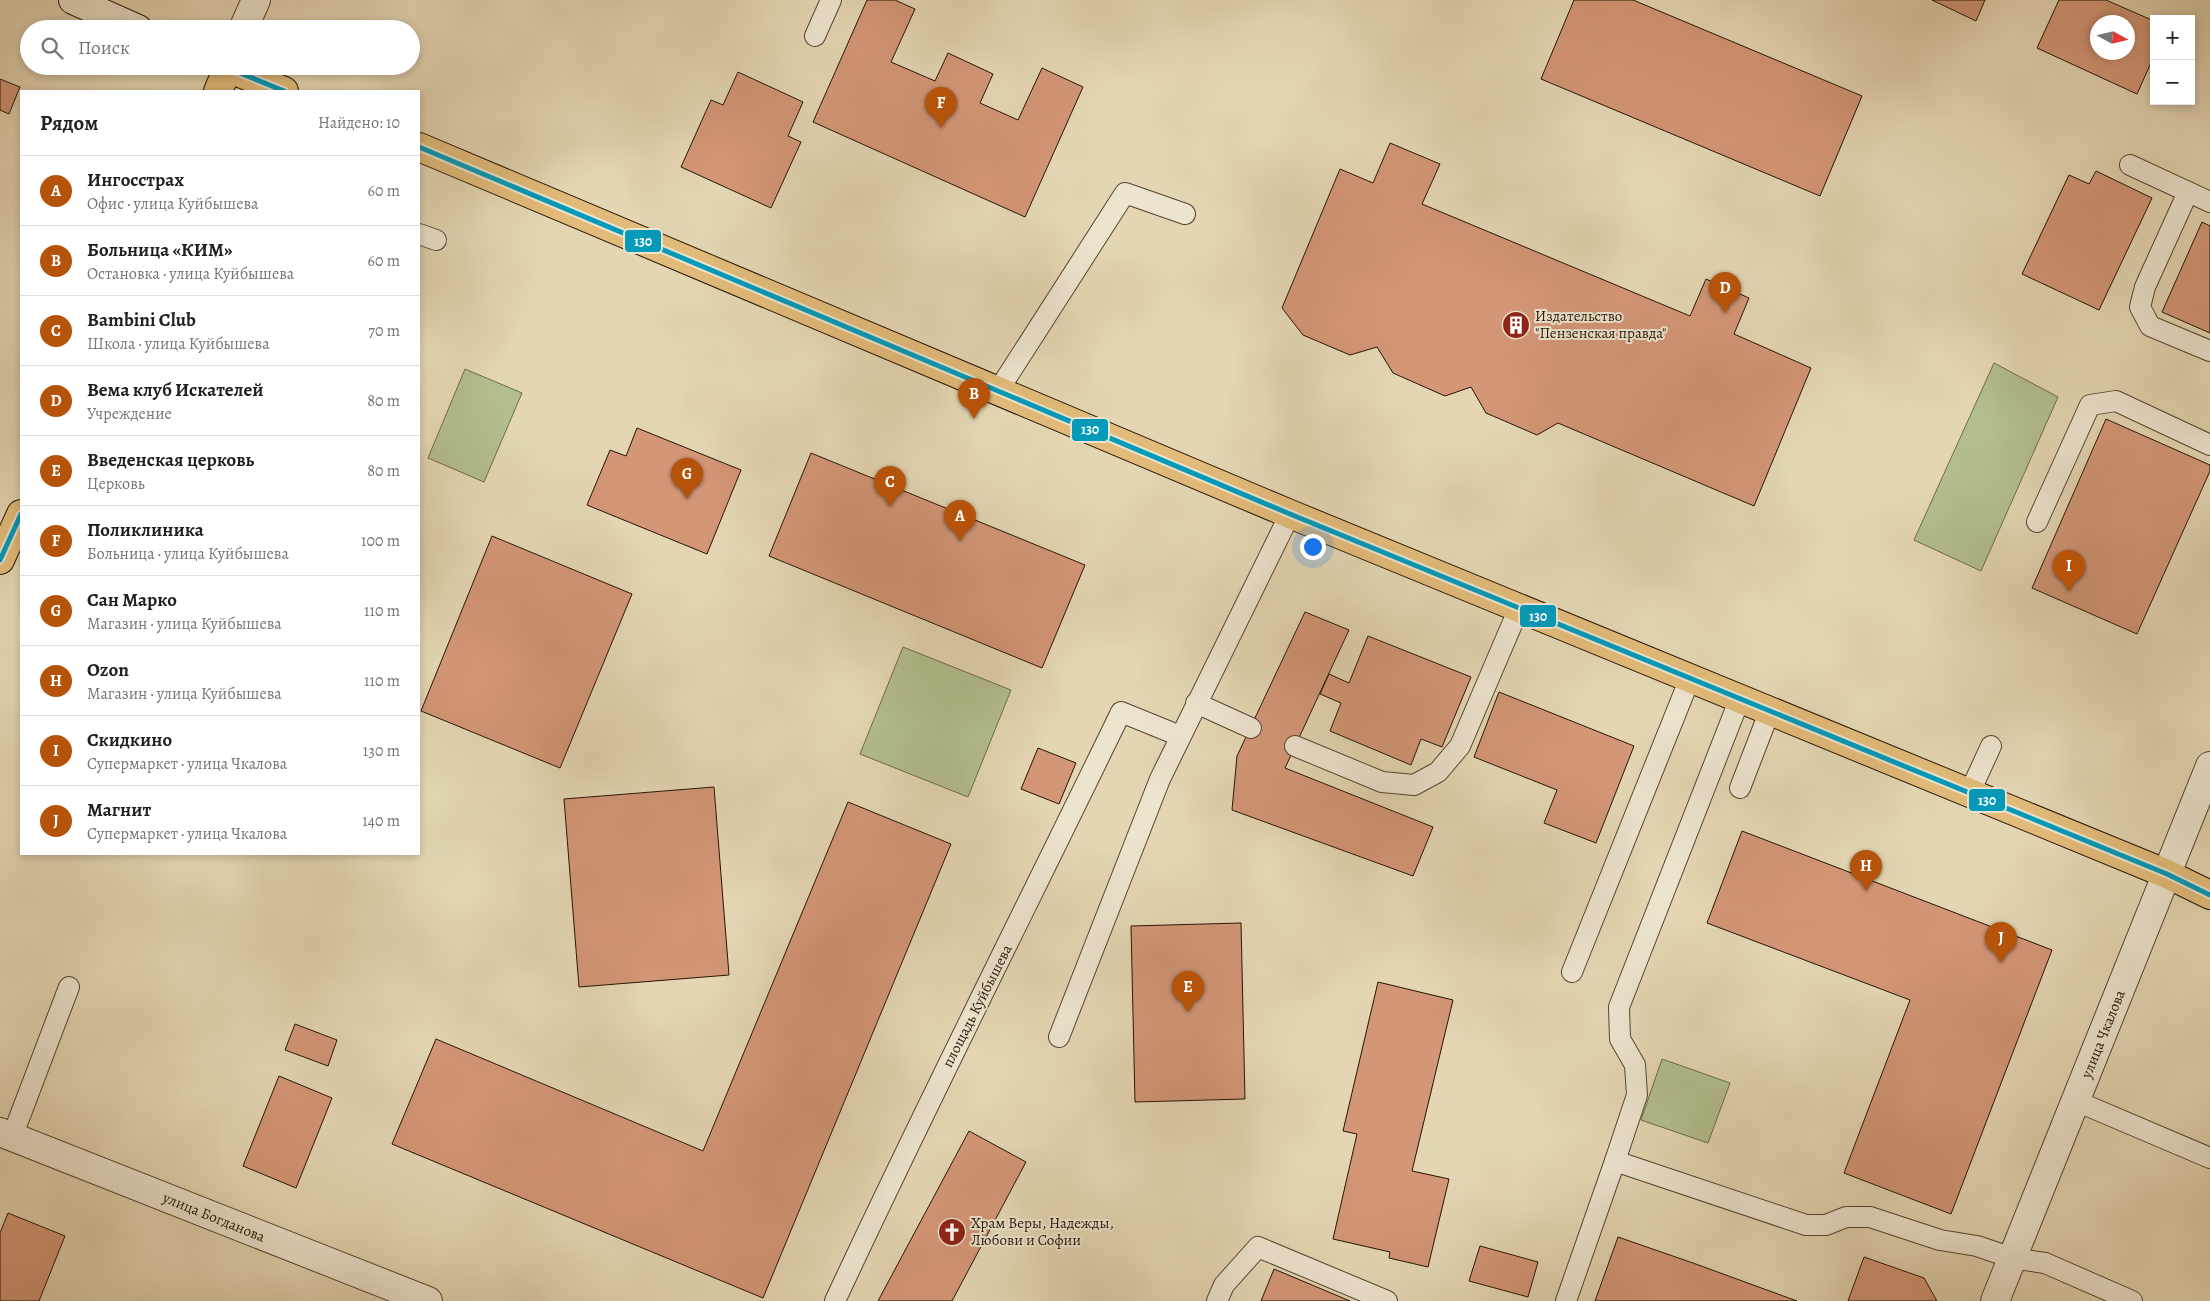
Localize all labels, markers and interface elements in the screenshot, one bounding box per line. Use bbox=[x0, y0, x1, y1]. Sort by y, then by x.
north arrow bbox=[2090, 15, 2135, 60]
map controls bbox=[2150, 15, 2195, 105]
button: + bbox=[2150, 15, 2195, 60]
search box bbox=[20, 20, 420, 75]
icon: search bbox=[38, 34, 66, 62]
text: Поиск bbox=[78, 35, 130, 61]
button: − bbox=[2150, 60, 2195, 105]
pin: F bbox=[925, 87, 957, 128]
text: Рядом bbox=[40, 109, 98, 137]
text: Найдено: 10 bbox=[318, 112, 400, 134]
text: Ингосстрах bbox=[87, 167, 184, 193]
text: A bbox=[51, 180, 61, 202]
text: 60 m bbox=[368, 180, 400, 202]
text: Офис · улица Куйбышева bbox=[87, 193, 258, 215]
line badge: 130 bbox=[624, 229, 662, 253]
text: 130 bbox=[634, 232, 652, 251]
text: Больница «КИМ» bbox=[87, 237, 232, 263]
text: B bbox=[51, 250, 61, 272]
text: 60 m bbox=[368, 250, 400, 272]
text: Остановка · улица Куйбышева bbox=[87, 263, 294, 285]
pin: D bbox=[1709, 272, 1741, 313]
place label: Издательство "Пензенская правда" bbox=[1535, 306, 1667, 343]
text: Bambini Club bbox=[87, 307, 196, 333]
building icon: Издательство "Пензенская правда" bbox=[1501, 310, 1531, 340]
text: C bbox=[51, 320, 61, 342]
text: 70 m bbox=[368, 320, 400, 342]
text: Школа · улица Куйбышева bbox=[87, 333, 270, 355]
text: Вема клуб Искателей bbox=[87, 377, 263, 403]
pin: B bbox=[958, 378, 990, 419]
text: D bbox=[50, 390, 62, 412]
text: 80 m bbox=[367, 390, 400, 412]
text: Учреждение bbox=[87, 403, 172, 425]
line badge: 130 bbox=[1071, 418, 1109, 442]
text: 130 bbox=[1081, 420, 1099, 439]
text: Введенская церковь bbox=[87, 447, 254, 473]
pin: G bbox=[671, 458, 703, 499]
text: E bbox=[51, 460, 61, 482]
text: 80 m bbox=[367, 460, 400, 482]
pin: C bbox=[874, 466, 906, 507]
text: Церковь bbox=[87, 473, 145, 495]
pin: A bbox=[944, 500, 976, 541]
text: Поликлиника bbox=[87, 517, 204, 543]
text: F bbox=[52, 530, 60, 552]
text: 100 m bbox=[361, 530, 400, 552]
your location bbox=[1300, 534, 1326, 560]
text: Больница · улица Куйбышева bbox=[87, 543, 289, 565]
pin: I bbox=[2053, 550, 2085, 591]
text: Сан Марко bbox=[87, 587, 177, 613]
text: G bbox=[51, 600, 61, 622]
text: 110 m bbox=[364, 600, 400, 622]
line badge: 130 bbox=[1519, 604, 1557, 628]
text: 130 bbox=[1529, 607, 1547, 626]
text: Магазин · улица Куйбышева bbox=[87, 613, 282, 635]
text: Ozon bbox=[87, 657, 129, 683]
text: H bbox=[50, 670, 62, 692]
text: 110 m bbox=[364, 670, 400, 692]
text: Магазин · улица Куйбышева bbox=[87, 683, 282, 705]
text: Скидкино bbox=[87, 727, 172, 753]
text: I bbox=[53, 740, 59, 762]
text: 130 m bbox=[363, 740, 400, 762]
text: Супермаркет · улица Чкалова bbox=[87, 753, 287, 775]
line badge: 130 bbox=[1968, 788, 2006, 812]
text: 130 bbox=[1978, 791, 1996, 810]
text: Магнит bbox=[87, 797, 151, 823]
text: J bbox=[53, 810, 59, 832]
text: 140 m bbox=[362, 810, 400, 832]
text: Супермаркет · улица Чкалова bbox=[87, 823, 287, 845]
pin: H bbox=[1850, 850, 1882, 891]
pin: J bbox=[1985, 922, 2017, 963]
street label: площадь Куйбышева bbox=[937, 941, 1017, 1071]
pin: E bbox=[1172, 971, 1204, 1012]
street label: улица Чкалова bbox=[2076, 987, 2130, 1082]
street label: улица Богданова bbox=[159, 1187, 268, 1247]
place label: Храм Веры, Надежды, Любови и Софии bbox=[971, 1213, 1114, 1250]
church icon: Храм Веры, Надежды, Любови и Софии bbox=[937, 1217, 967, 1247]

